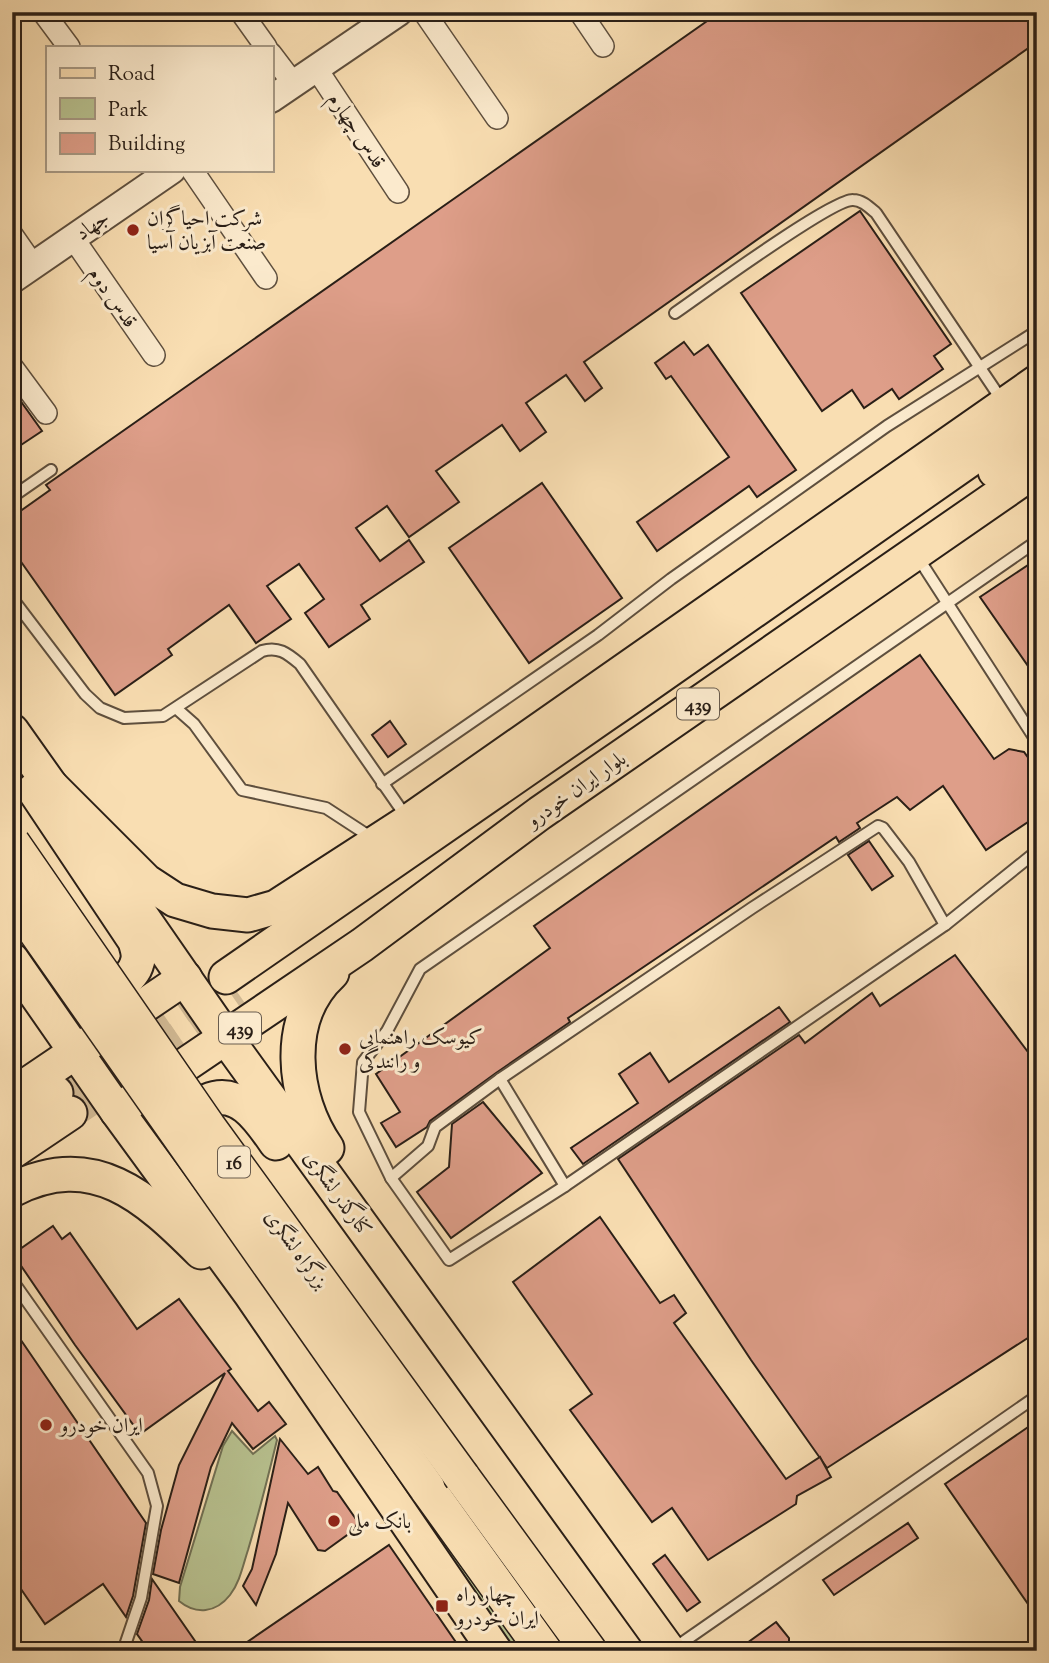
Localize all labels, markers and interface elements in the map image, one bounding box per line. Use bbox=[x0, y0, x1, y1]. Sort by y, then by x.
legend bbox=[46, 46, 273, 172]
text: Road bbox=[108, 60, 155, 90]
street label: قدس چهارم bbox=[318, 87, 392, 176]
text: Park bbox=[108, 96, 149, 126]
text: Building bbox=[108, 130, 185, 160]
street label: جهاد bbox=[70, 204, 117, 249]
place label: شرکت احیاگران صنعت آبزیان آسیا bbox=[147, 204, 266, 259]
marker: شرکت احیاگران صنعت آبزیان آسیا bbox=[125, 222, 141, 238]
street label: قدس دوم bbox=[79, 261, 143, 335]
road number: 439 bbox=[677, 688, 719, 720]
street label: بلوار ایران خودرو bbox=[519, 745, 633, 837]
road number: 439 bbox=[219, 1012, 261, 1044]
place label: کیوسک راهنمایی و رانندگی bbox=[359, 1024, 483, 1078]
marker: کیوسک راهنمایی و رانندگی bbox=[337, 1041, 353, 1057]
street label: کنارگذر لشگری bbox=[295, 1144, 380, 1243]
road number: 16 bbox=[218, 1146, 250, 1178]
street label: بزرگراه لشگری bbox=[256, 1203, 336, 1297]
place label: ایران خودرو bbox=[58, 1412, 143, 1442]
marker: ایران خودرو bbox=[38, 1417, 54, 1433]
place label: بانک ملی bbox=[348, 1508, 411, 1538]
marker: بانک ملی bbox=[326, 1513, 342, 1529]
place label: چهار راه ایران خودرو bbox=[454, 1581, 539, 1635]
marker: چهار راه ایران خودرو bbox=[434, 1598, 450, 1614]

